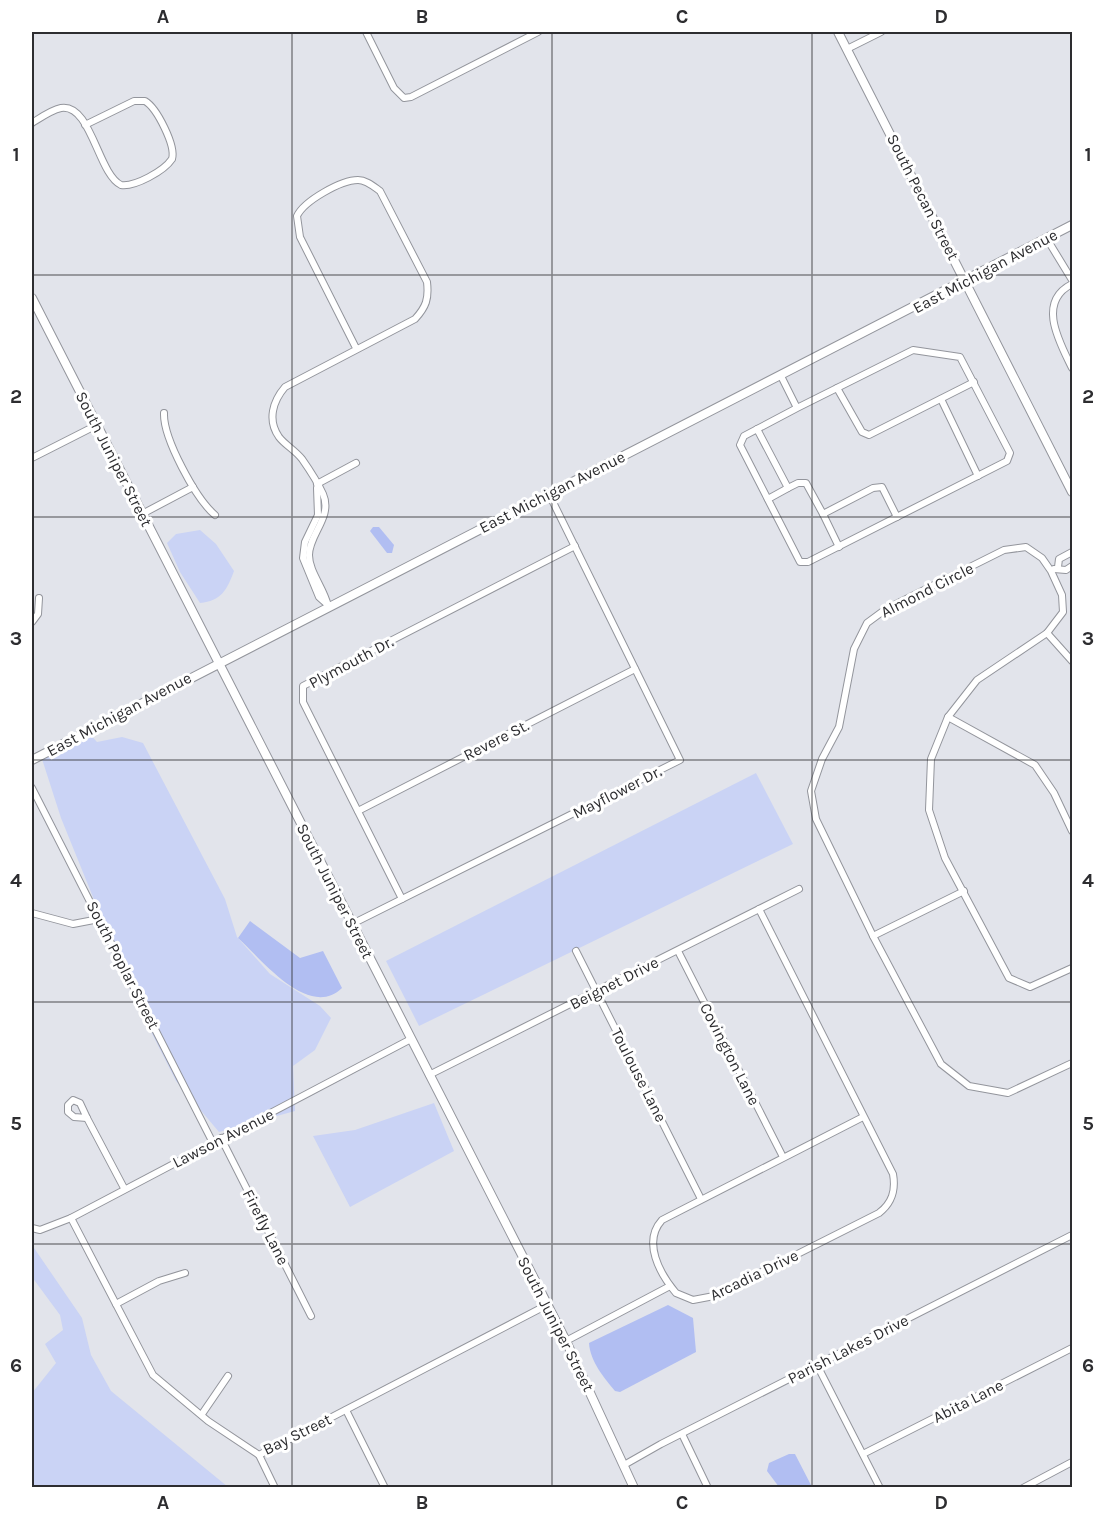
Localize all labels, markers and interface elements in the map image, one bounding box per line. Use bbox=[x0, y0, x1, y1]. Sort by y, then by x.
text: A bbox=[157, 5, 170, 28]
text: B bbox=[416, 5, 428, 28]
text: C bbox=[676, 5, 688, 28]
text: D bbox=[934, 5, 948, 28]
street label: South Pecan Street bbox=[883, 131, 963, 263]
text: 1 bbox=[12, 143, 20, 166]
text: 1 bbox=[1084, 143, 1092, 166]
street label: East Michigan Avenue bbox=[909, 225, 1061, 317]
text: 2 bbox=[10, 385, 22, 408]
text: 2 bbox=[1082, 385, 1094, 408]
street label: South Juniper Street bbox=[72, 388, 156, 530]
street label: East Michigan Avenue bbox=[476, 447, 628, 537]
street label: Almond Circle bbox=[877, 558, 977, 622]
text: 3 bbox=[10, 627, 22, 650]
text: 3 bbox=[1082, 627, 1094, 650]
street label: Plymouth Dr. bbox=[306, 632, 397, 692]
street label: East Michigan Avenue bbox=[43, 668, 195, 760]
street label: Revere St. bbox=[460, 715, 532, 764]
street label: Mayflower Dr. bbox=[569, 761, 665, 823]
street label: South Juniper Street bbox=[293, 820, 377, 962]
text: 4 bbox=[10, 869, 22, 892]
text: 4 bbox=[1082, 869, 1094, 892]
street label: South Poplar Street bbox=[82, 898, 164, 1032]
street label: Beignet Drive bbox=[566, 953, 662, 1013]
street label: Covington Lane bbox=[696, 1000, 764, 1108]
street label: Toulouse Lane bbox=[607, 1025, 671, 1125]
street label: Lawson Avenue bbox=[169, 1104, 277, 1172]
text: 5 bbox=[10, 1112, 22, 1135]
text: 5 bbox=[1082, 1112, 1094, 1135]
street label: Firefly Lane bbox=[239, 1186, 293, 1268]
street label: Arcadia Drive bbox=[707, 1245, 801, 1305]
street label: South Juniper Street bbox=[514, 1253, 598, 1395]
street label: Parish Lakes Drive bbox=[784, 1310, 912, 1388]
text: 6 bbox=[10, 1354, 22, 1377]
text: 6 bbox=[1082, 1354, 1094, 1377]
street label: Abita Lane bbox=[930, 1375, 1006, 1427]
street label: Bay Street bbox=[260, 1409, 334, 1459]
text: A bbox=[157, 1491, 170, 1514]
text: B bbox=[416, 1491, 428, 1514]
text: C bbox=[676, 1491, 688, 1514]
text: D bbox=[934, 1491, 948, 1514]

